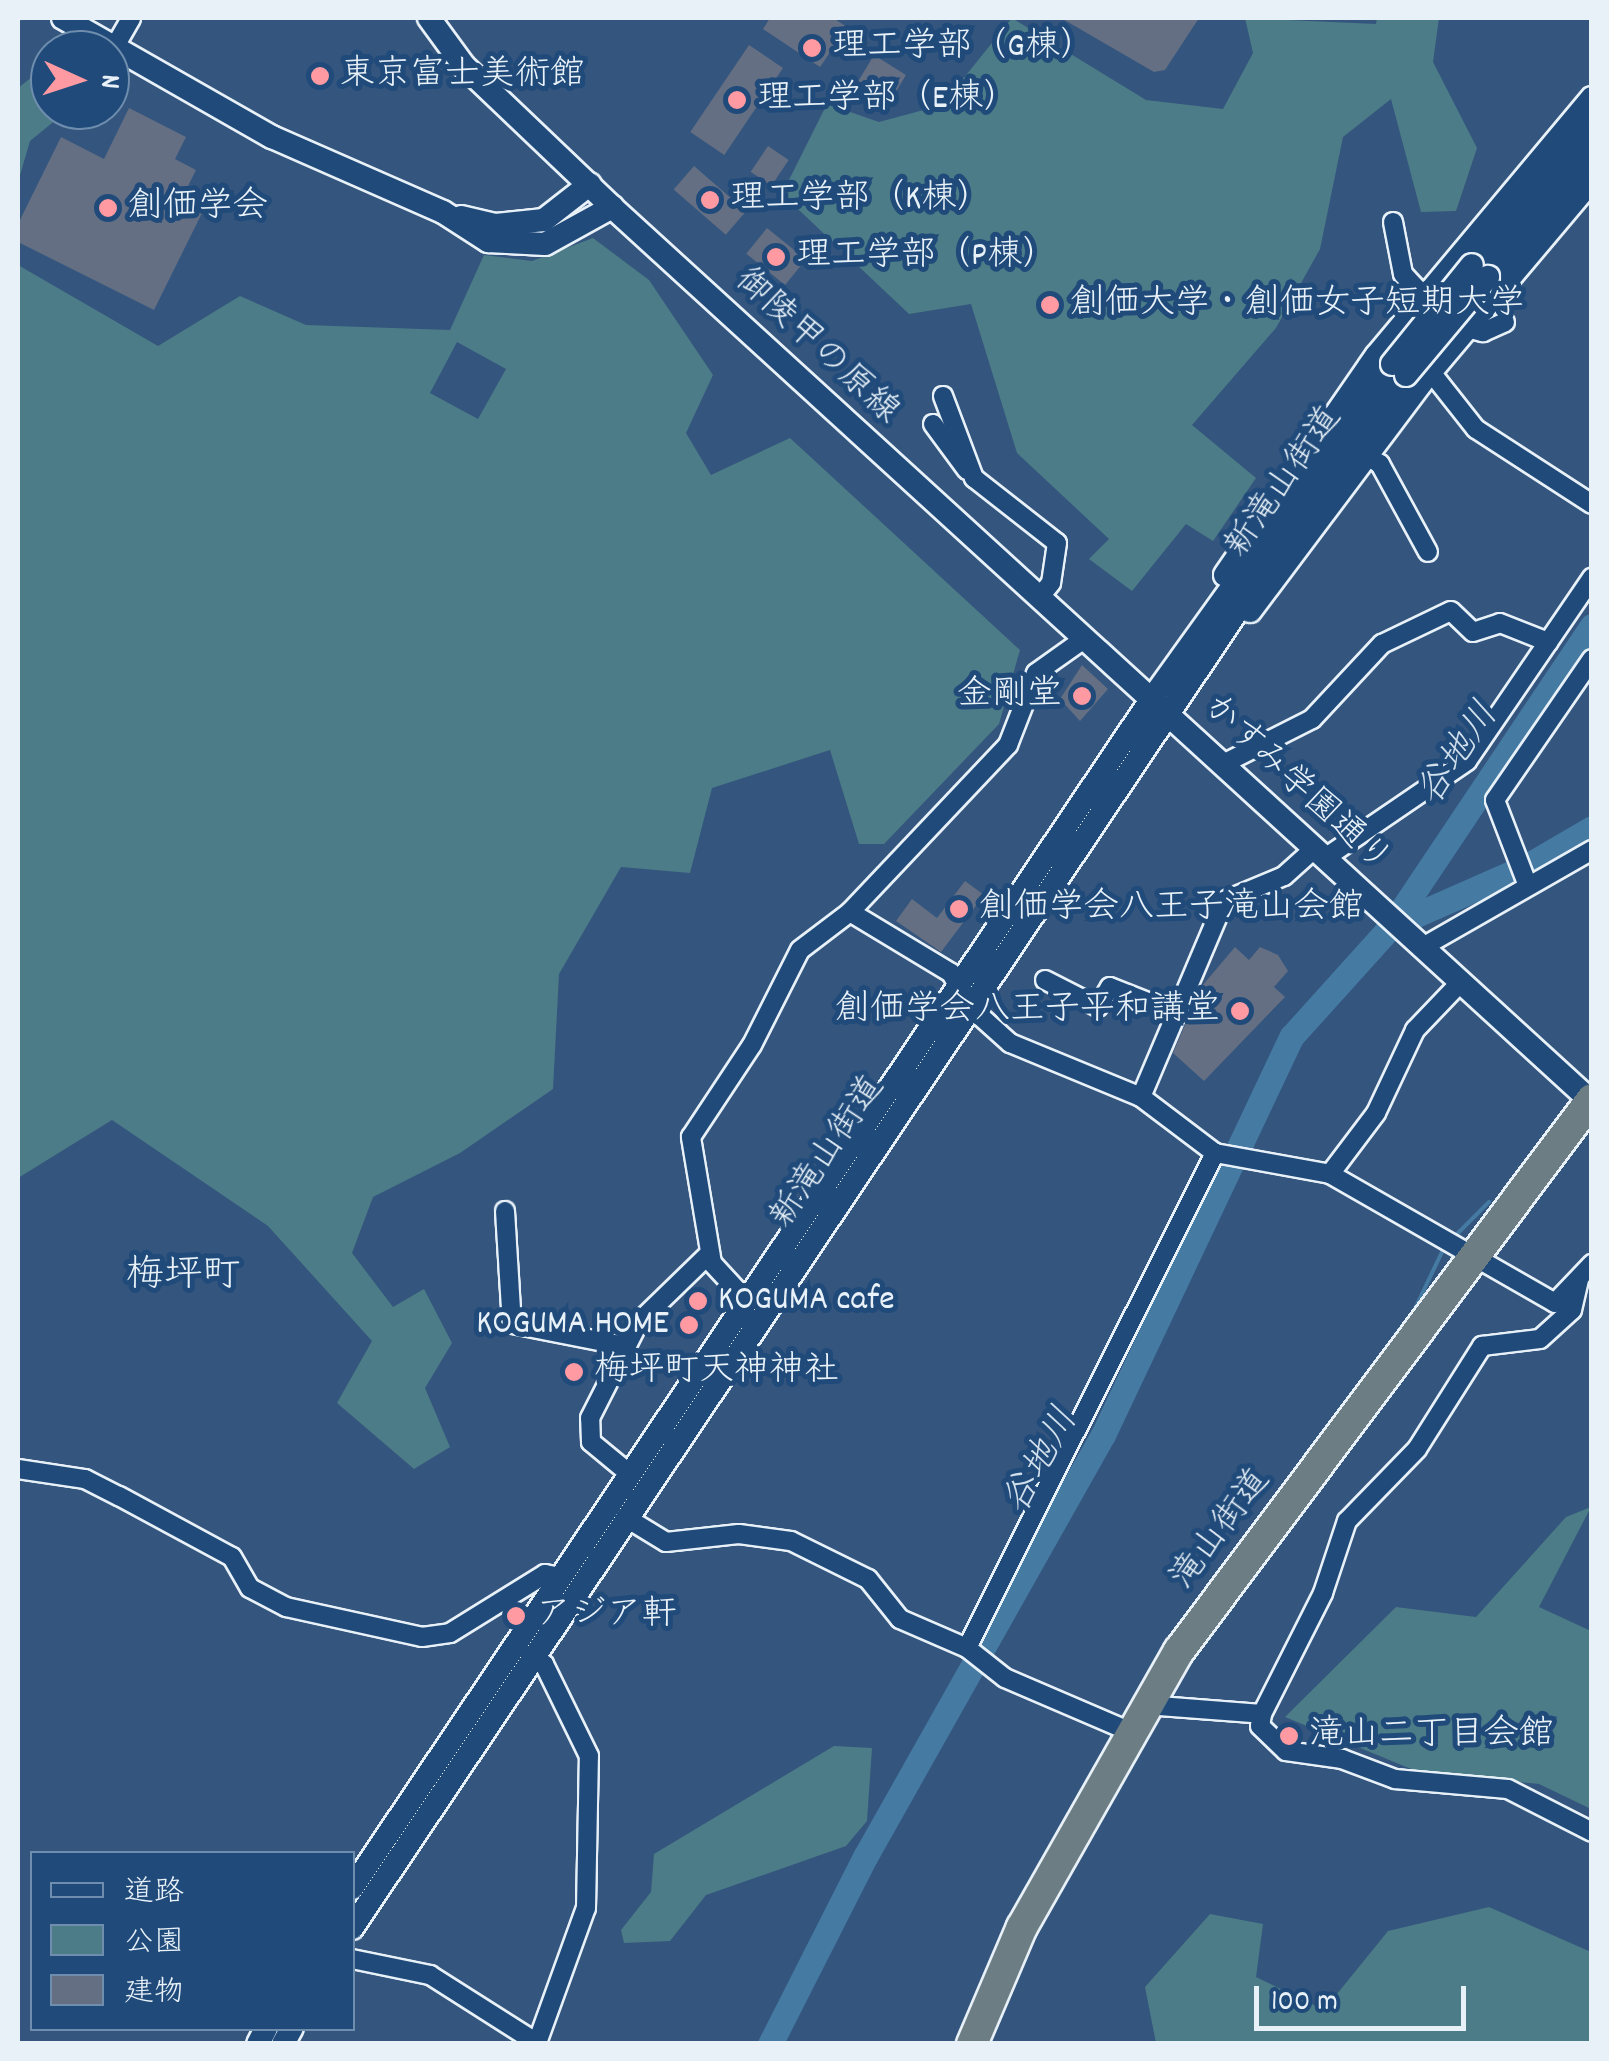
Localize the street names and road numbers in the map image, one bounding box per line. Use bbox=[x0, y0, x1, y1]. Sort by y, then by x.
street label: 御陵甲の原線 bbox=[725, 260, 907, 434]
street label: 新滝山街道 bbox=[1218, 399, 1352, 567]
street label: かすみ学園通り bbox=[1192, 686, 1400, 884]
street label: 新滝山街道 bbox=[763, 1069, 895, 1237]
street label: 滝山街道 bbox=[1163, 1461, 1281, 1599]

